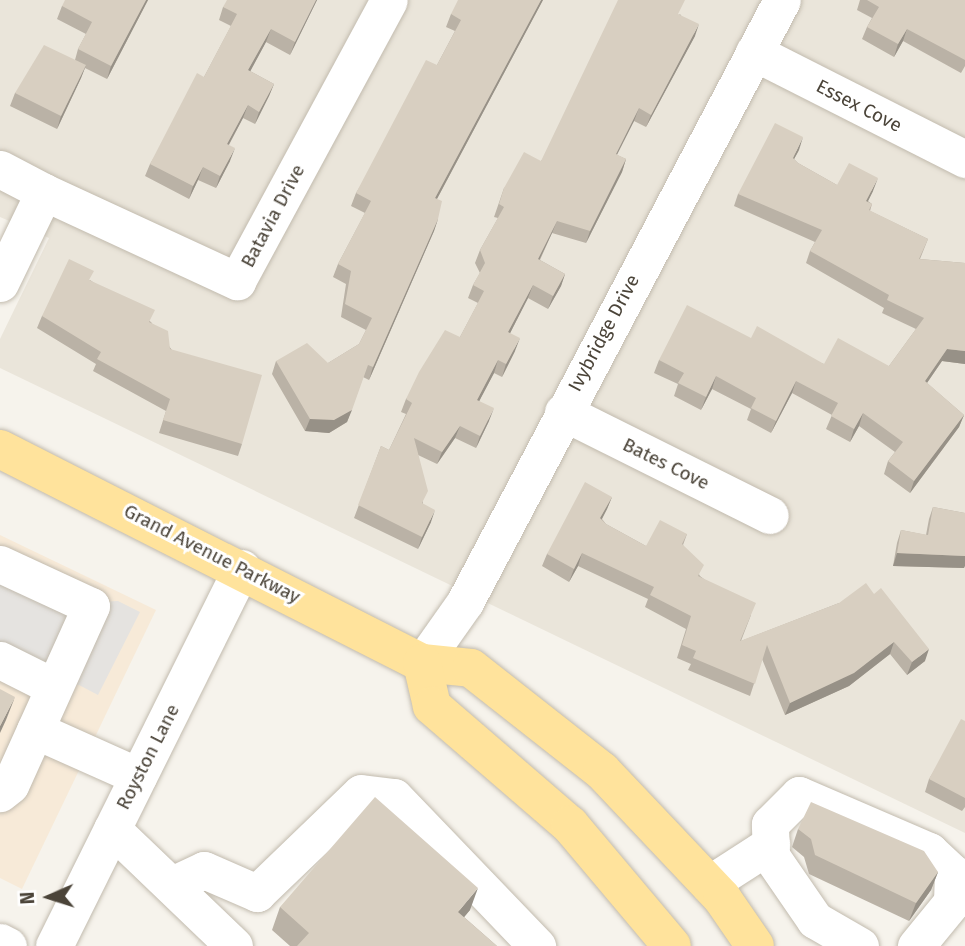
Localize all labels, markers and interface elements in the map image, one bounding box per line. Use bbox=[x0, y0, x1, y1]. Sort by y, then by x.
street label: Essex Cove bbox=[812, 75, 906, 137]
street label: Batavia Drive bbox=[236, 161, 310, 271]
street label: Ivybridge Drive bbox=[564, 271, 644, 395]
street label: Bates Cove bbox=[619, 433, 713, 495]
street label: Grand Avenue Parkway bbox=[120, 500, 304, 608]
street label: Royston Lane bbox=[112, 700, 184, 814]
north arrow bbox=[14, 862, 84, 932]
text: N bbox=[16, 891, 39, 905]

